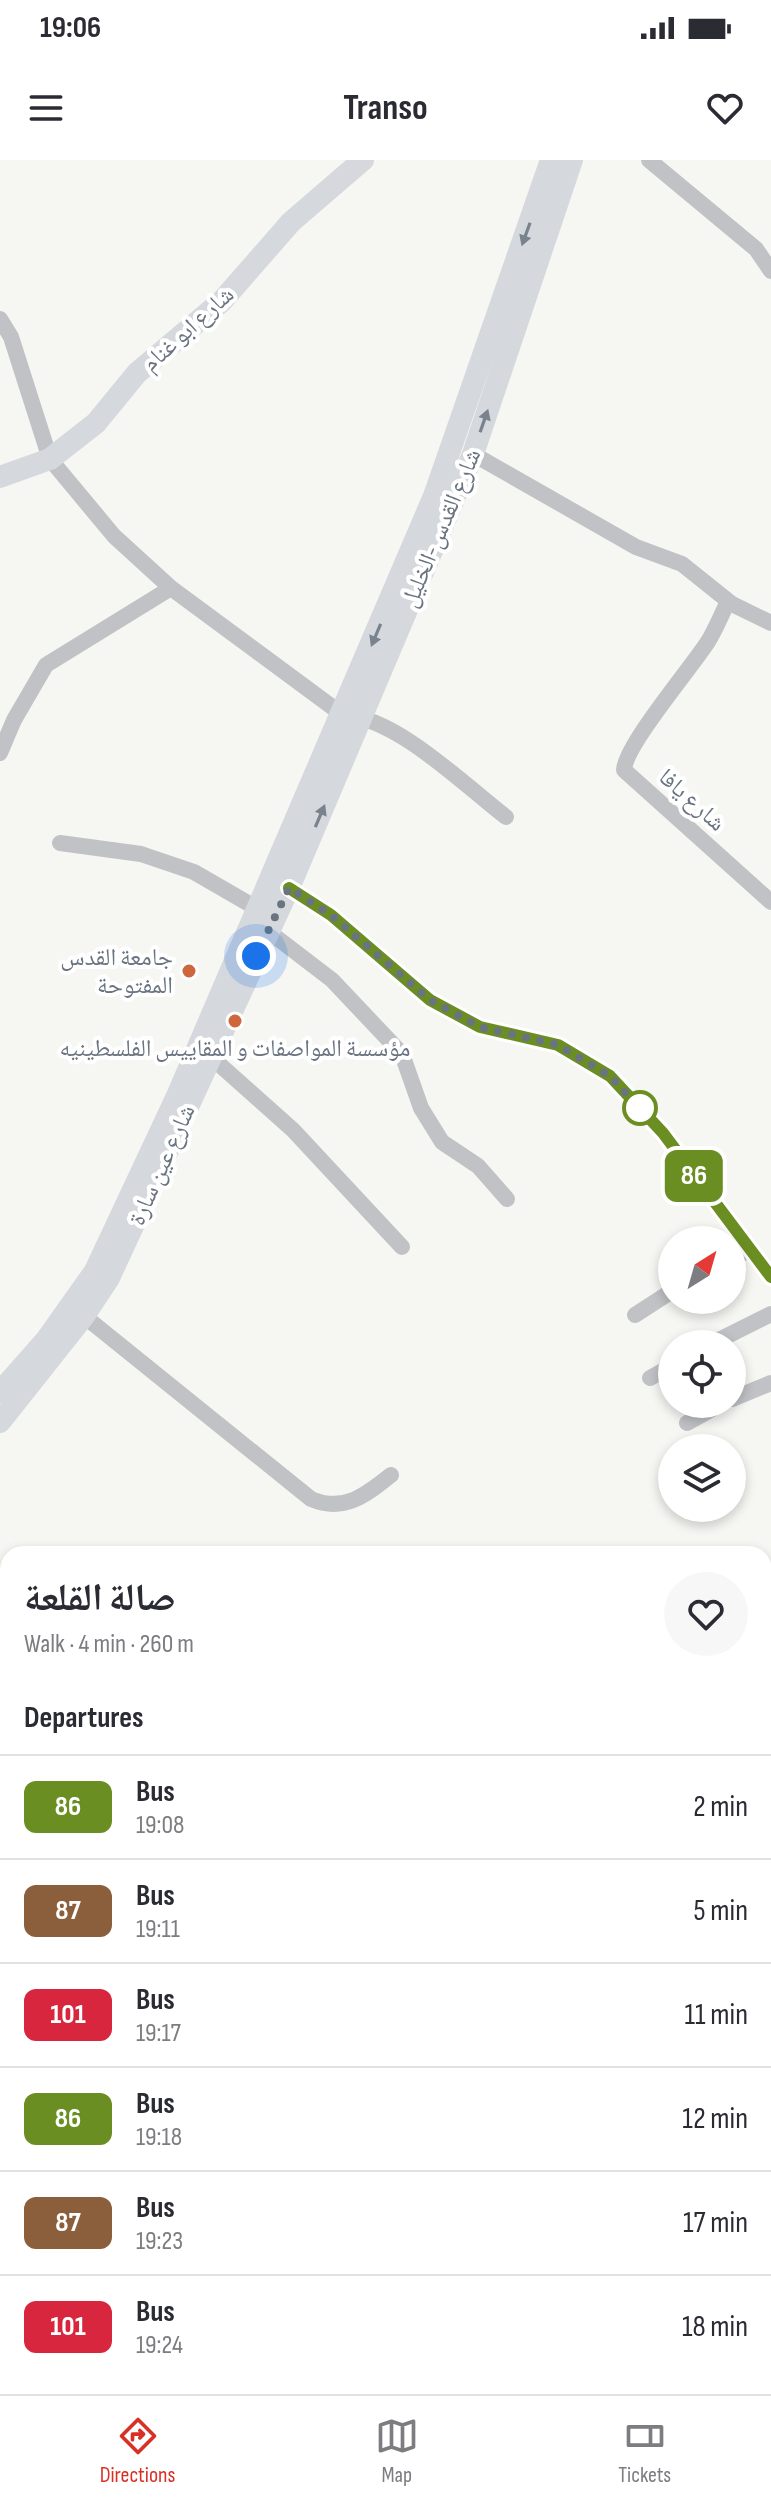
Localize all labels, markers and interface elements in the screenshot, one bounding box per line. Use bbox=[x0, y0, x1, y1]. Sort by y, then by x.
text: 19:06 bbox=[40, 10, 101, 46]
icon: menu bbox=[24, 86, 68, 130]
icon: heart bbox=[703, 86, 747, 130]
text: Transo bbox=[343, 87, 428, 130]
one-way arrow bbox=[520, 222, 532, 246]
street label: شارع ابو غنام bbox=[136, 280, 241, 379]
one-way arrow bbox=[479, 409, 491, 433]
street label: شارع القدس-الخليل bbox=[395, 444, 487, 612]
one-way arrow bbox=[370, 623, 383, 646]
street label: شارع يافا bbox=[653, 762, 731, 838]
one-way arrow bbox=[313, 804, 326, 828]
your location bbox=[236, 936, 276, 976]
place label: جامعة القدس المفتوحة bbox=[60, 943, 173, 1000]
marker: جامعة القدس المفتوحة bbox=[180, 962, 198, 980]
marker: مؤسسة المواصفات و المقاييس الفلسطينيه bbox=[226, 1012, 244, 1030]
place label: مؤسسة المواصفات و المقاييس الفلسطينيه bbox=[59, 1034, 411, 1063]
unlabelled marker bbox=[623, 1091, 657, 1125]
street label: شارع عين سارة bbox=[123, 1100, 201, 1230]
line badge: 86 bbox=[658, 1150, 730, 1202]
text: 86 bbox=[681, 1159, 707, 1192]
north arrow bbox=[658, 1226, 746, 1314]
map controls bbox=[658, 1226, 746, 1522]
button: locate bbox=[658, 1330, 746, 1418]
button: layers bbox=[658, 1434, 746, 1522]
button: heart bbox=[664, 1572, 748, 1656]
text: صالة القلعة bbox=[24, 1576, 176, 1621]
text: Walk · 4 min · 260 m bbox=[24, 1629, 194, 1660]
text: Departures bbox=[24, 1700, 144, 1736]
text: Bus bbox=[136, 1774, 175, 1810]
text: 2 min bbox=[693, 1789, 748, 1825]
text: 86 bbox=[55, 1790, 81, 1823]
text: 19:08 bbox=[136, 1810, 185, 1841]
text: Bus bbox=[136, 1878, 175, 1914]
text: 5 min bbox=[694, 1893, 748, 1929]
text: 87 bbox=[55, 1894, 81, 1927]
text: 19:11 bbox=[136, 1914, 180, 1945]
text: Bus bbox=[136, 1982, 175, 2018]
text: 11 min bbox=[685, 1997, 748, 2033]
text: 101 bbox=[50, 1998, 86, 2031]
text: 19:17 bbox=[136, 2018, 181, 2049]
text: Bus bbox=[136, 2086, 175, 2122]
text: 12 min bbox=[682, 2101, 748, 2137]
text: 86 bbox=[55, 2102, 81, 2135]
text: 19:18 bbox=[136, 2122, 182, 2153]
text: Bus bbox=[136, 2190, 175, 2226]
text: 17 min bbox=[683, 2205, 748, 2241]
text: 87 bbox=[55, 2206, 81, 2239]
text: 19:23 bbox=[136, 2226, 183, 2257]
text: Bus bbox=[136, 2294, 175, 2330]
text: 18 min bbox=[682, 2309, 748, 2345]
text: 101 bbox=[50, 2310, 86, 2343]
text: 19:24 bbox=[136, 2330, 183, 2361]
tab: Directions bbox=[100, 2414, 175, 2489]
tab: Map bbox=[375, 2414, 419, 2489]
tab: Tickets bbox=[618, 2414, 671, 2489]

